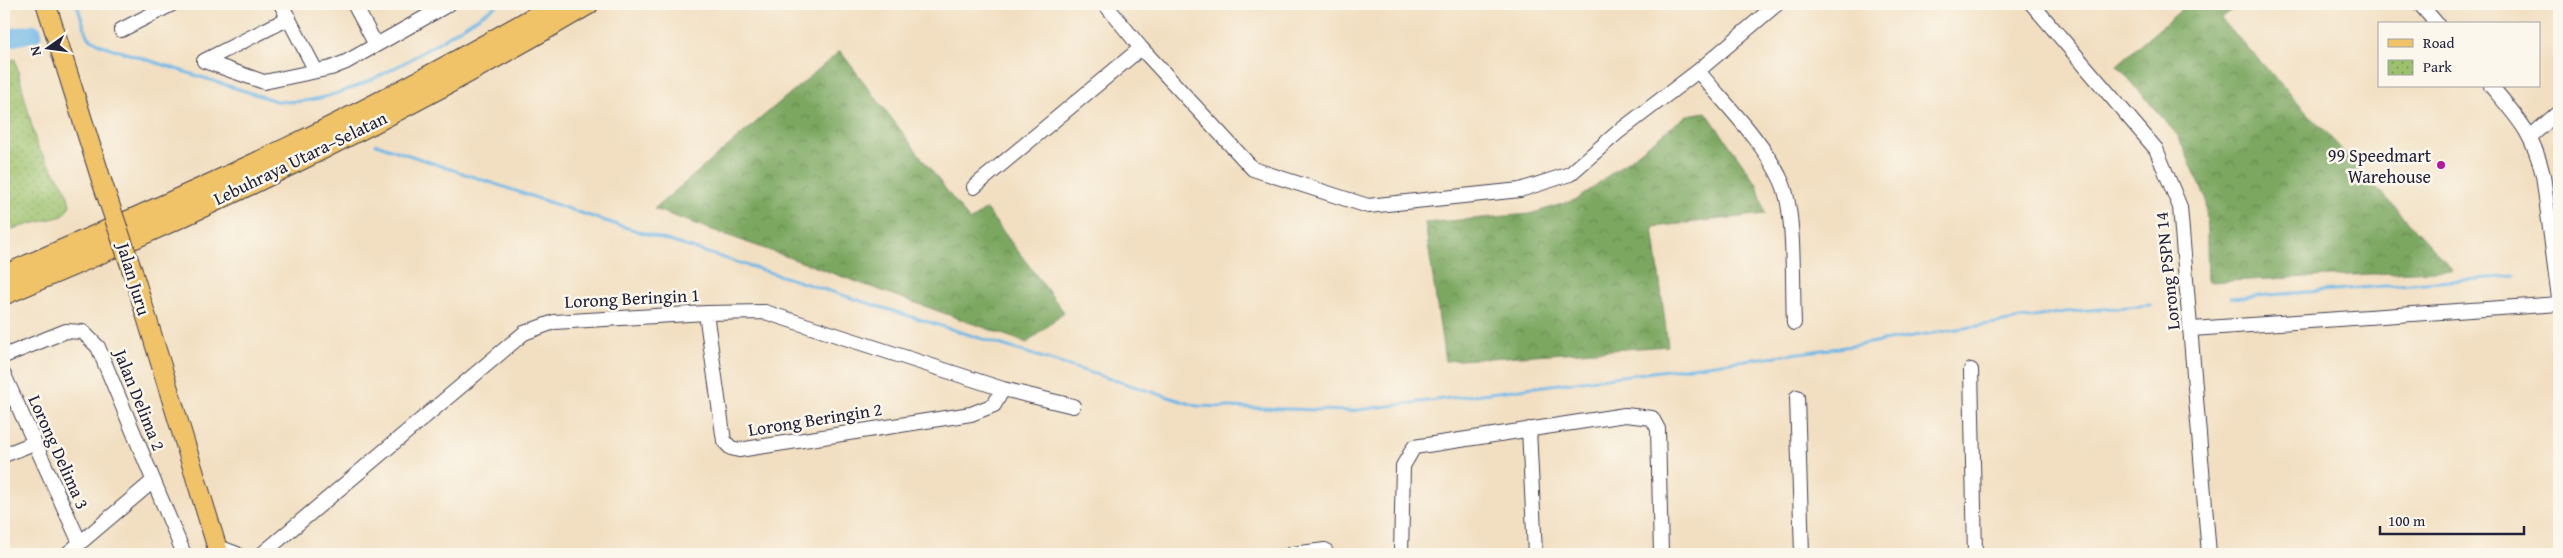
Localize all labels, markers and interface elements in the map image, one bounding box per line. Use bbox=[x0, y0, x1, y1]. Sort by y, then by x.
north arrow bbox=[22, 22, 72, 72]
legend bbox=[2378, 22, 2540, 88]
text: Road bbox=[2423, 32, 2454, 53]
text: N bbox=[24, 44, 46, 58]
text: Park bbox=[2423, 56, 2452, 77]
street label: Lebuhraya Utara–Selatan bbox=[209, 104, 391, 212]
place label: 99 Speedmart Warehouse bbox=[2328, 142, 2432, 190]
marker: 99 Speedmart Warehouse bbox=[2435, 159, 2447, 171]
street label: Lorong PSPN 14 bbox=[2147, 211, 2187, 331]
street label: Jalan Juru bbox=[110, 238, 158, 319]
street label: Lorong Beringin 1 bbox=[564, 281, 700, 315]
street label: Jalan Delima 2 bbox=[107, 343, 173, 455]
street label: Lorong Delima 3 bbox=[22, 390, 96, 514]
street label: Lorong Beringin 2 bbox=[746, 395, 884, 443]
scale bar bbox=[2380, 503, 2524, 535]
text: 100 m bbox=[2388, 510, 2426, 531]

